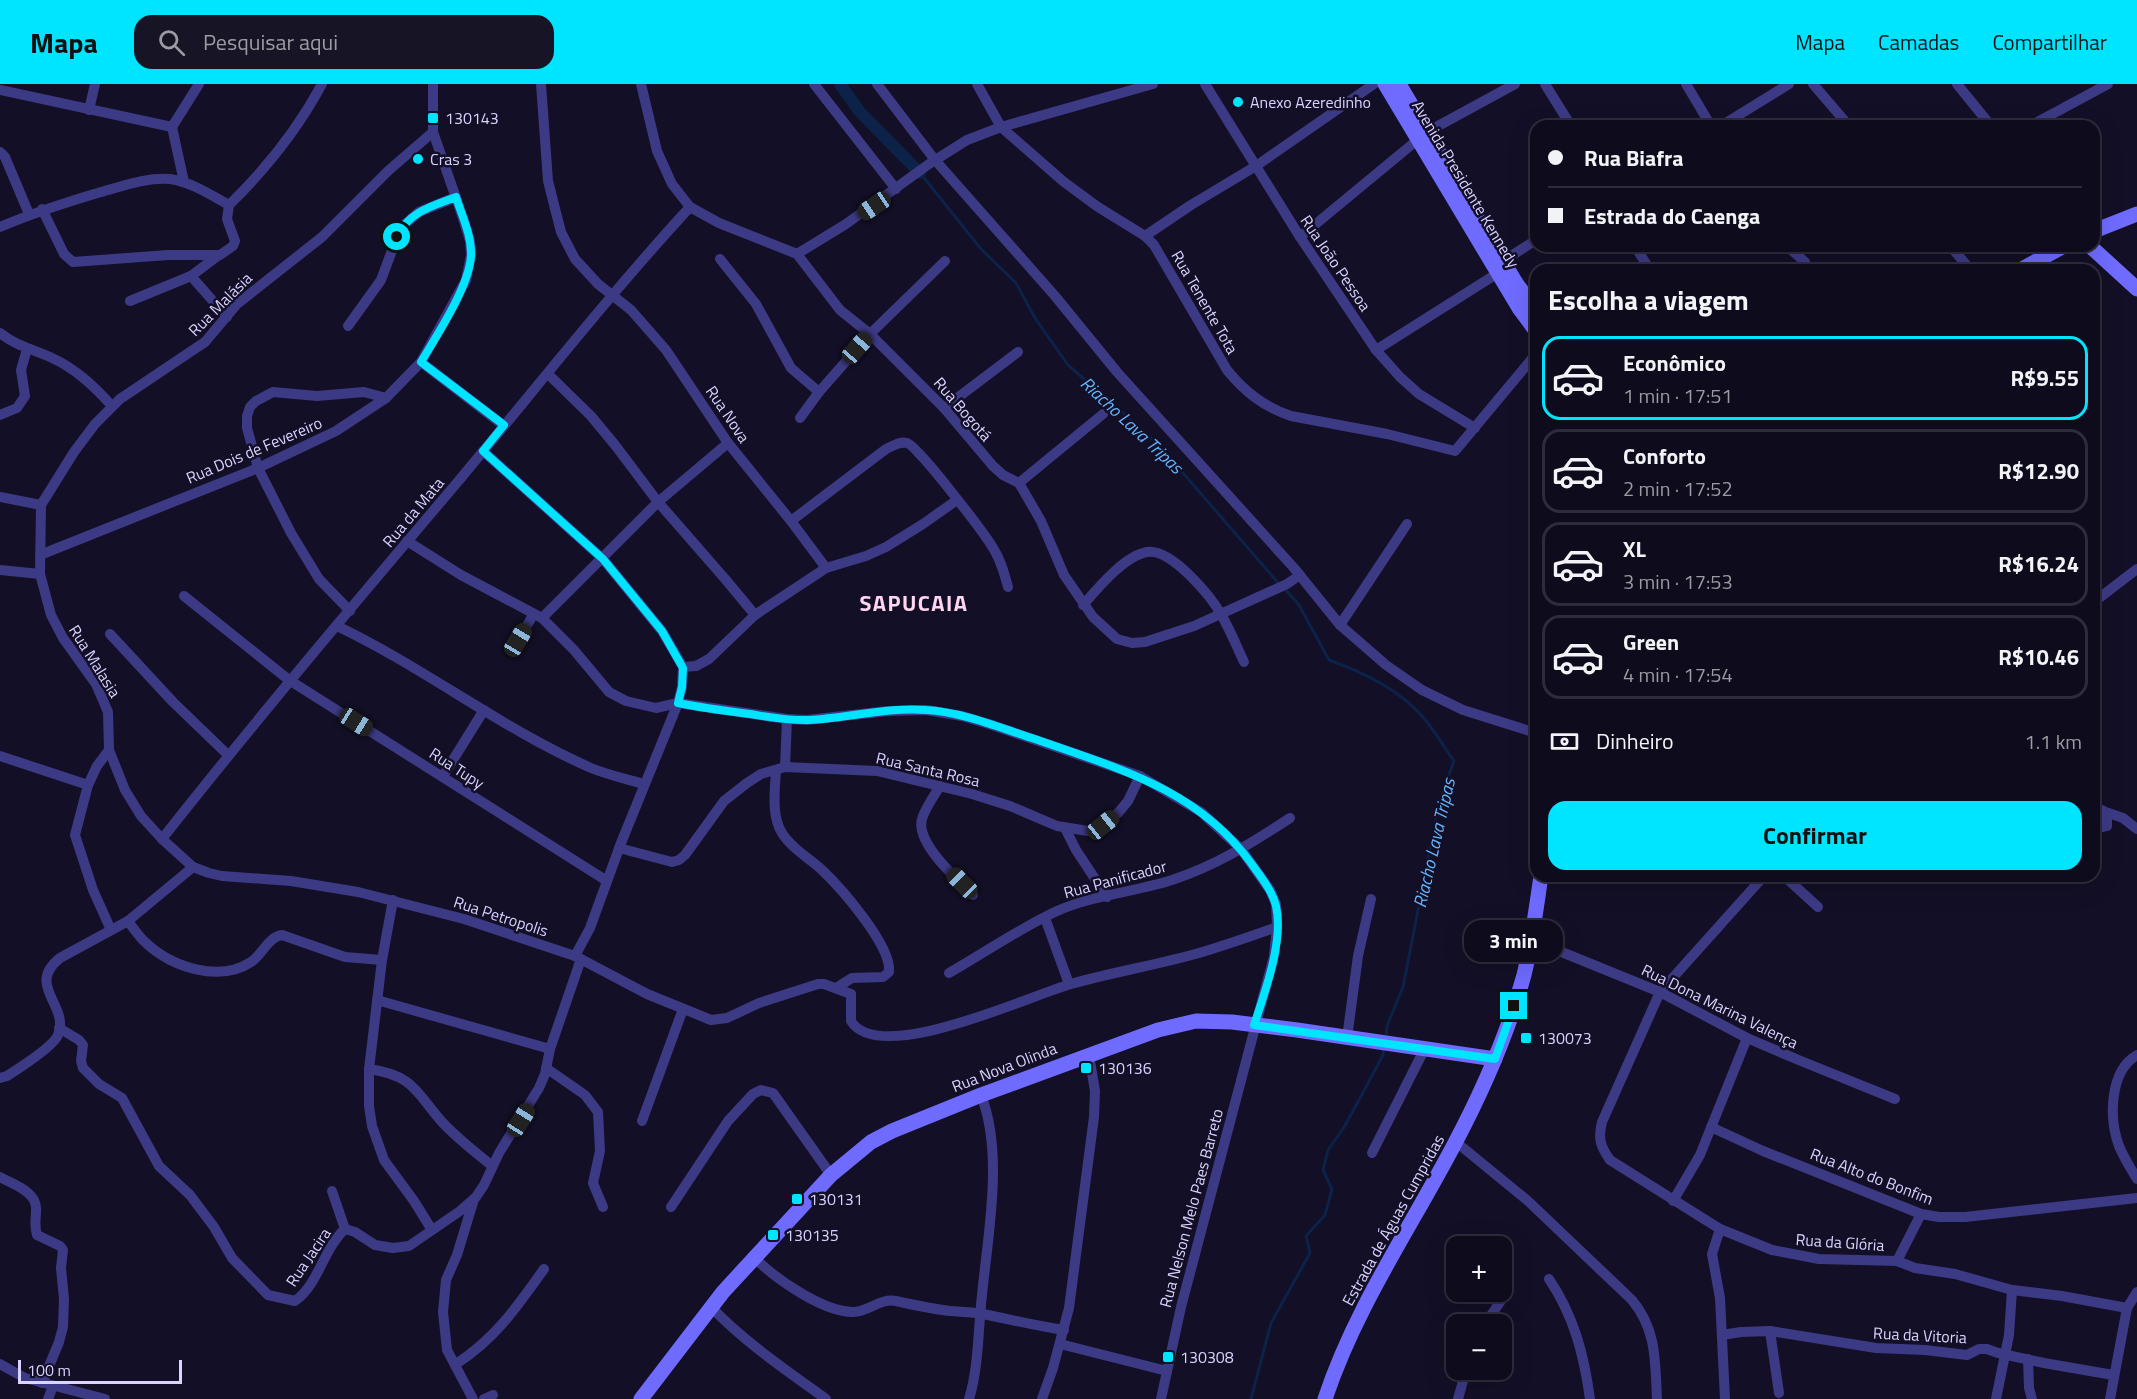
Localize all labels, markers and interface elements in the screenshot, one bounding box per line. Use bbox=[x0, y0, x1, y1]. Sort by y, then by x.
search box bbox=[134, 15, 554, 69]
text: Mapa bbox=[30, 21, 98, 64]
text: Pesquisar aqui bbox=[203, 25, 338, 59]
icon: search bbox=[155, 26, 188, 59]
text: Mapa bbox=[1795, 26, 1845, 58]
text: Camadas bbox=[1878, 26, 1959, 58]
text: Compartilhar bbox=[1992, 26, 2107, 58]
place label: Anexo Azeredinho bbox=[1250, 90, 1371, 114]
marker: Anexo Azeredinho bbox=[1231, 95, 1245, 109]
street label: Avenida Presidente Kennedy bbox=[1406, 96, 1526, 273]
place label: 130143 bbox=[445, 106, 499, 130]
marker: 130143 bbox=[426, 111, 440, 125]
text: Rua Biafra bbox=[1584, 141, 1683, 175]
place label: Cras 3 bbox=[430, 147, 472, 171]
marker: Cras 3 bbox=[411, 152, 425, 166]
car bbox=[854, 188, 894, 224]
text: Estrada do Caenga bbox=[1584, 199, 1760, 233]
street label: Rua João Pessoa bbox=[1295, 210, 1377, 316]
route start bbox=[383, 223, 410, 250]
street label: Rua Tenente Tota bbox=[1166, 246, 1244, 358]
street label: Rua Malásia bbox=[183, 267, 257, 341]
text: Escolha a viagem bbox=[1548, 279, 1749, 320]
car bbox=[838, 329, 876, 367]
text: Econômico bbox=[1623, 346, 1726, 380]
icon: car bbox=[1551, 351, 1605, 405]
text: R$9.55 bbox=[2010, 361, 2079, 395]
water label: Riacho Lava Tripas bbox=[1075, 370, 1190, 481]
street label: Rua Bogotá bbox=[928, 372, 998, 446]
text: 1 min · 17:51 bbox=[1623, 380, 1733, 411]
street label: Rua Nova bbox=[700, 381, 756, 447]
street label: Rua Dois de Fevereiro bbox=[182, 411, 326, 489]
text: Conforto bbox=[1623, 439, 1706, 473]
icon: car bbox=[1551, 444, 1605, 498]
text: R$12.90 bbox=[1998, 454, 2079, 488]
street label: Rua da Mata bbox=[377, 472, 449, 552]
text: 2 min · 17:52 bbox=[1623, 473, 1733, 504]
text: XL bbox=[1623, 532, 1646, 566]
icon: car bbox=[1551, 537, 1605, 591]
text: R$16.24 bbox=[1998, 547, 2079, 581]
text: 3 min · 17:53 bbox=[1623, 566, 1733, 597]
district label: SAPUCAIA bbox=[859, 586, 969, 620]
street label: Rua Malasia bbox=[63, 620, 127, 702]
car bbox=[501, 620, 535, 660]
text: Green bbox=[1623, 625, 1679, 659]
icon: car bbox=[1551, 630, 1605, 684]
text: R$10.46 bbox=[1998, 640, 2079, 674]
text: 4 min · 17:54 bbox=[1623, 659, 1733, 690]
car bbox=[336, 705, 376, 739]
text: Dinheiro bbox=[1596, 724, 1674, 758]
icon: cash bbox=[1548, 725, 1581, 758]
text: 1.1 km bbox=[2025, 726, 2082, 757]
street label: Rua Tupy bbox=[425, 741, 489, 795]
street label: Rua Santa Rosa bbox=[874, 745, 982, 793]
water label: Riacho Lava Tripas bbox=[1406, 775, 1462, 910]
button: Confirmar bbox=[1548, 801, 2082, 870]
car bbox=[1083, 807, 1123, 843]
street label: Rua Panificador bbox=[1061, 854, 1170, 904]
car bbox=[943, 864, 981, 902]
street label: Rua Petropolis bbox=[451, 889, 551, 943]
callout: 3 min bbox=[1464, 919, 1564, 961]
text: 3 min bbox=[1489, 925, 1538, 956]
street label: Rua Dona Marina Valença bbox=[1638, 958, 1802, 1054]
route end bbox=[1500, 992, 1527, 1019]
place label: 130073 bbox=[1538, 1026, 1592, 1050]
marker: 130073 bbox=[1519, 1031, 1533, 1045]
street label: Rua Nova Olinda bbox=[948, 1036, 1060, 1098]
place label: 130136 bbox=[1098, 1056, 1152, 1080]
marker: 130136 bbox=[1079, 1061, 1093, 1075]
car bbox=[504, 1100, 538, 1140]
street label: Rua Nelson Melo Paes Barreto bbox=[1153, 1106, 1229, 1310]
street label: Estrada de Águas Cumpridas bbox=[1336, 1130, 1450, 1310]
street label: Rua Alto do Bonfim bbox=[1807, 1141, 1937, 1211]
place label: 130131 bbox=[809, 1187, 863, 1211]
marker: 130131 bbox=[790, 1192, 804, 1206]
street label: Rua Jacira bbox=[279, 1223, 337, 1291]
place label: 130135 bbox=[785, 1223, 839, 1247]
street label: Rua da Glória bbox=[1795, 1227, 1885, 1257]
marker: 130135 bbox=[766, 1228, 780, 1242]
map controls bbox=[1446, 1236, 1512, 1380]
button: + bbox=[1446, 1236, 1512, 1302]
button: − bbox=[1446, 1314, 1512, 1380]
street label: Rua da Vitoria bbox=[1873, 1321, 1967, 1349]
place label: 130308 bbox=[1180, 1345, 1234, 1369]
marker: 130308 bbox=[1161, 1350, 1175, 1364]
scale bar bbox=[18, 1357, 182, 1384]
text: 100 m bbox=[27, 1358, 71, 1382]

